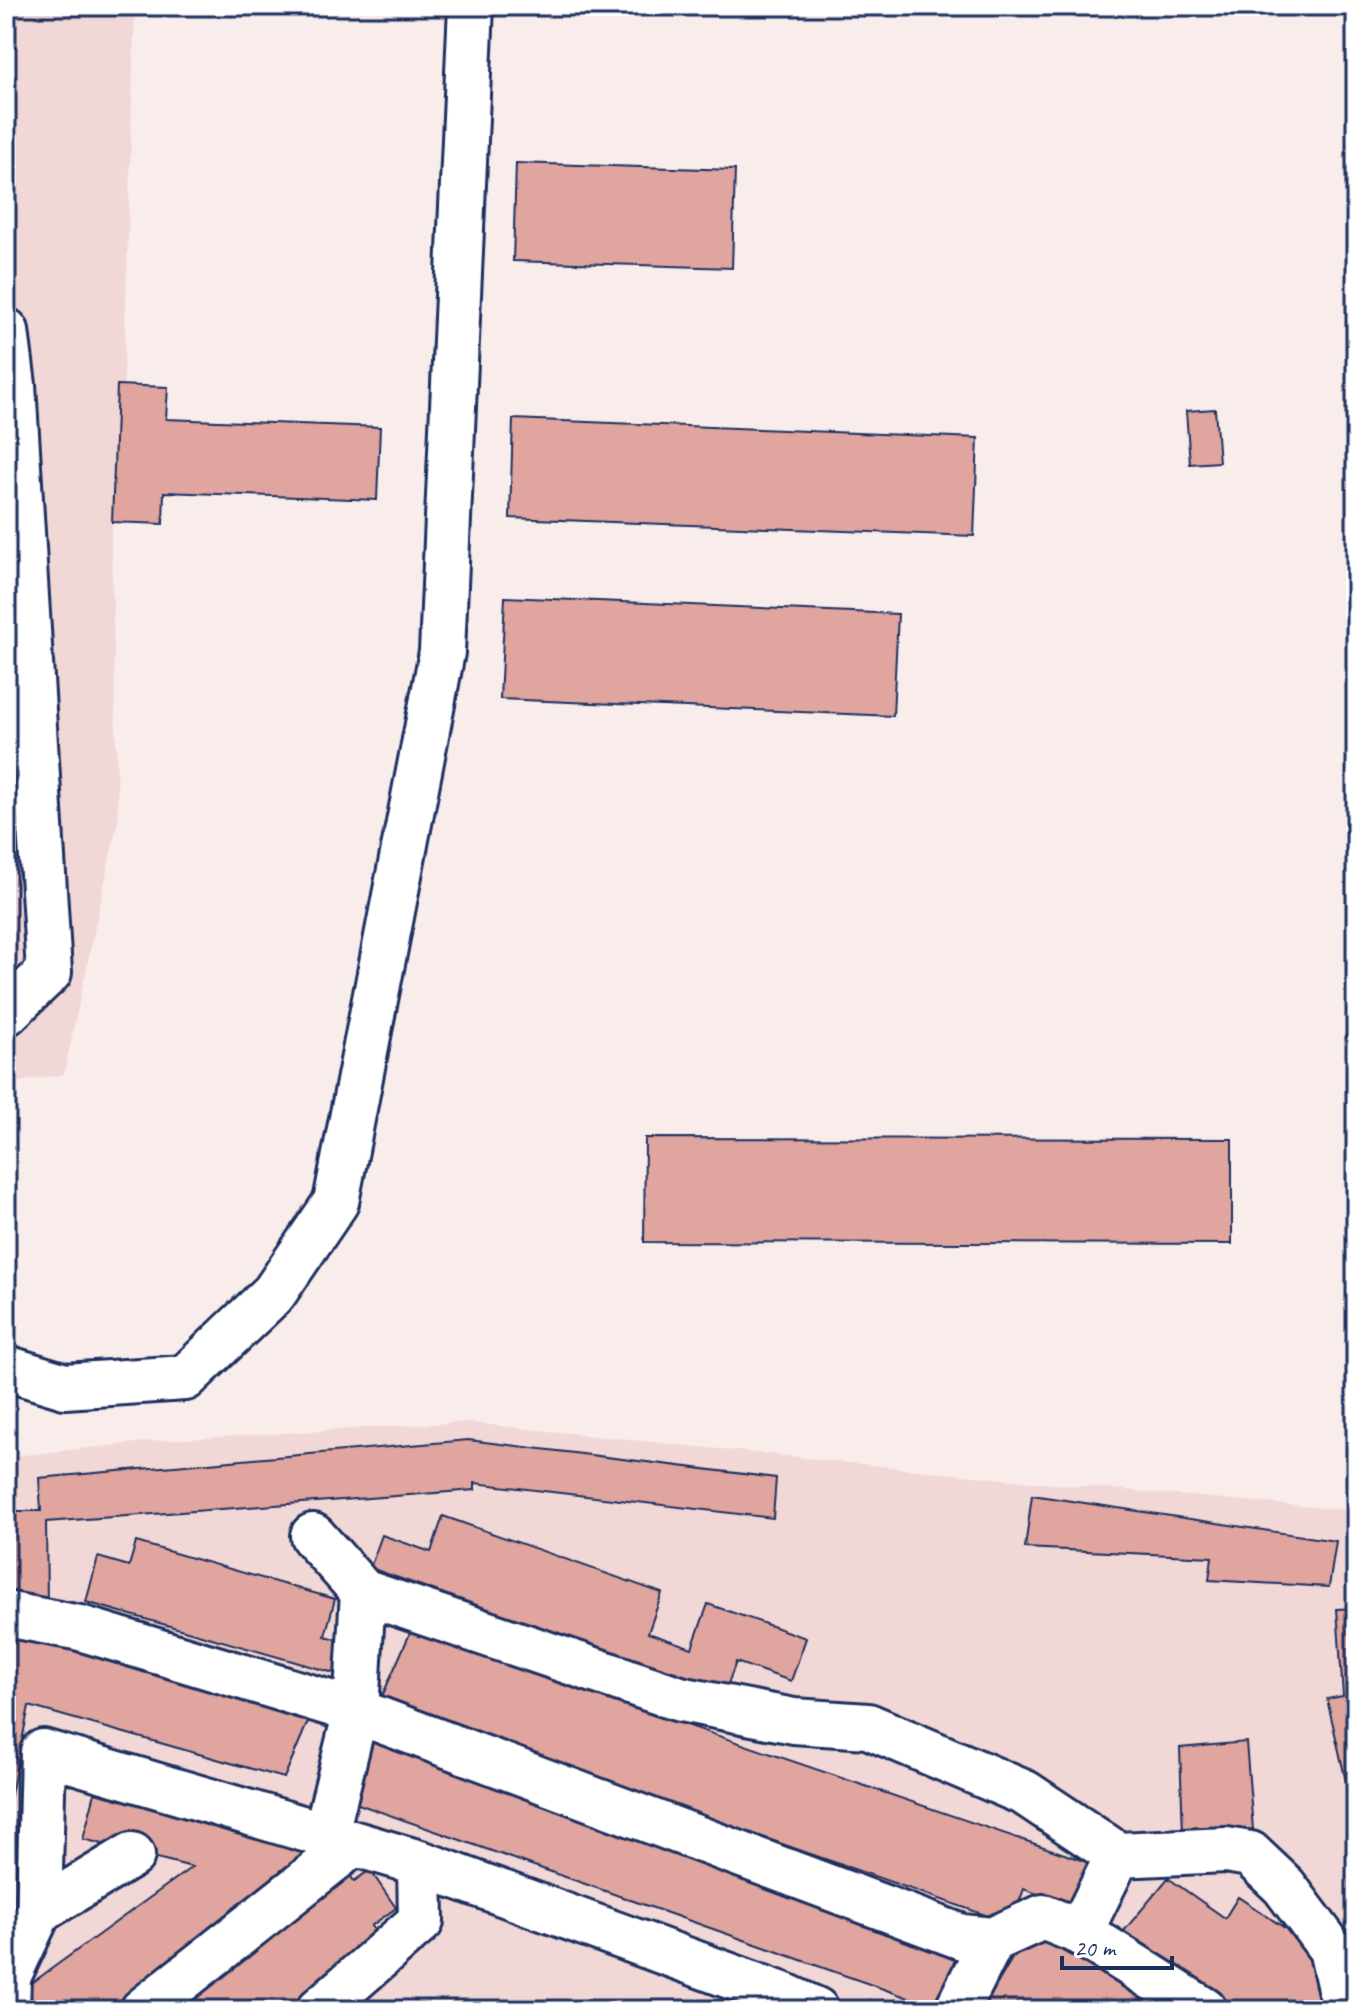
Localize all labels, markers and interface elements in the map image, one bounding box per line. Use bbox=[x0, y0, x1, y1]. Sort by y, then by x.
scale bar bbox=[1062, 1920, 1172, 1970]
text: 20 m bbox=[1074, 1933, 1117, 1963]

